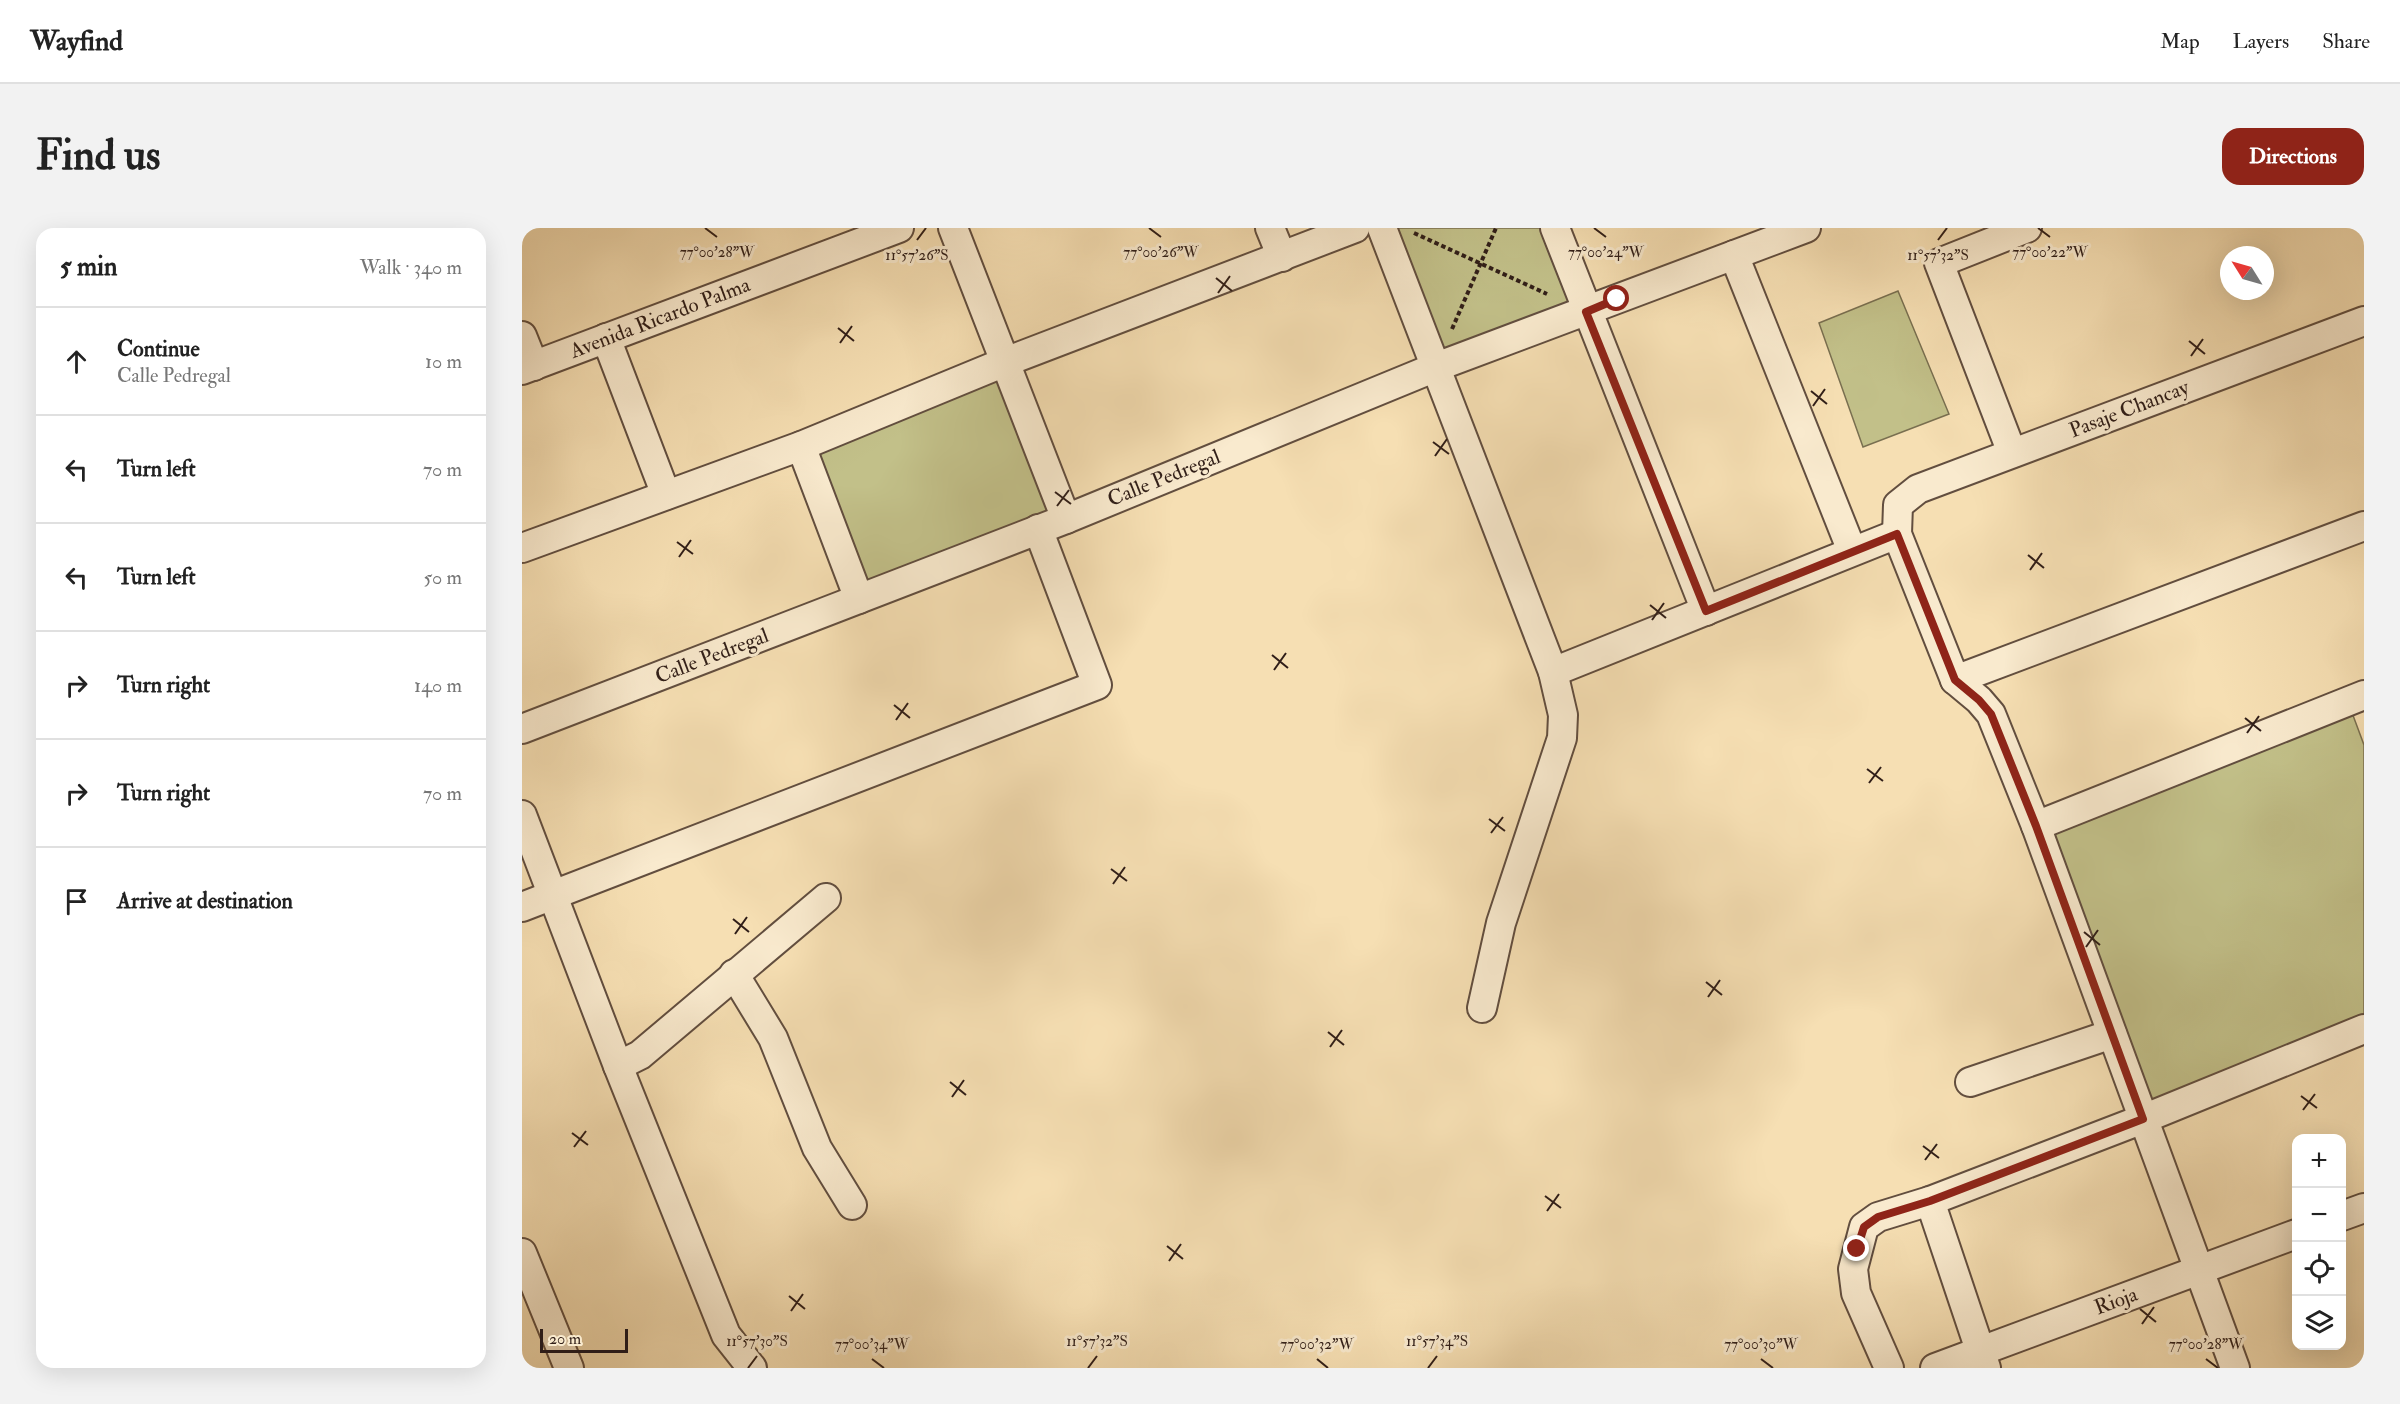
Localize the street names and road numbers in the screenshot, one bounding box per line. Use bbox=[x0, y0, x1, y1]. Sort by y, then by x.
street label: Avenida Ricardo Palma bbox=[565, 271, 754, 365]
street label: Pasaje Chancay bbox=[2065, 374, 2193, 444]
street label: Calle Pedregal bbox=[1104, 443, 1225, 513]
street label: Calle Pedregal bbox=[651, 622, 773, 690]
street label: Rioja bbox=[2091, 1281, 2142, 1321]

